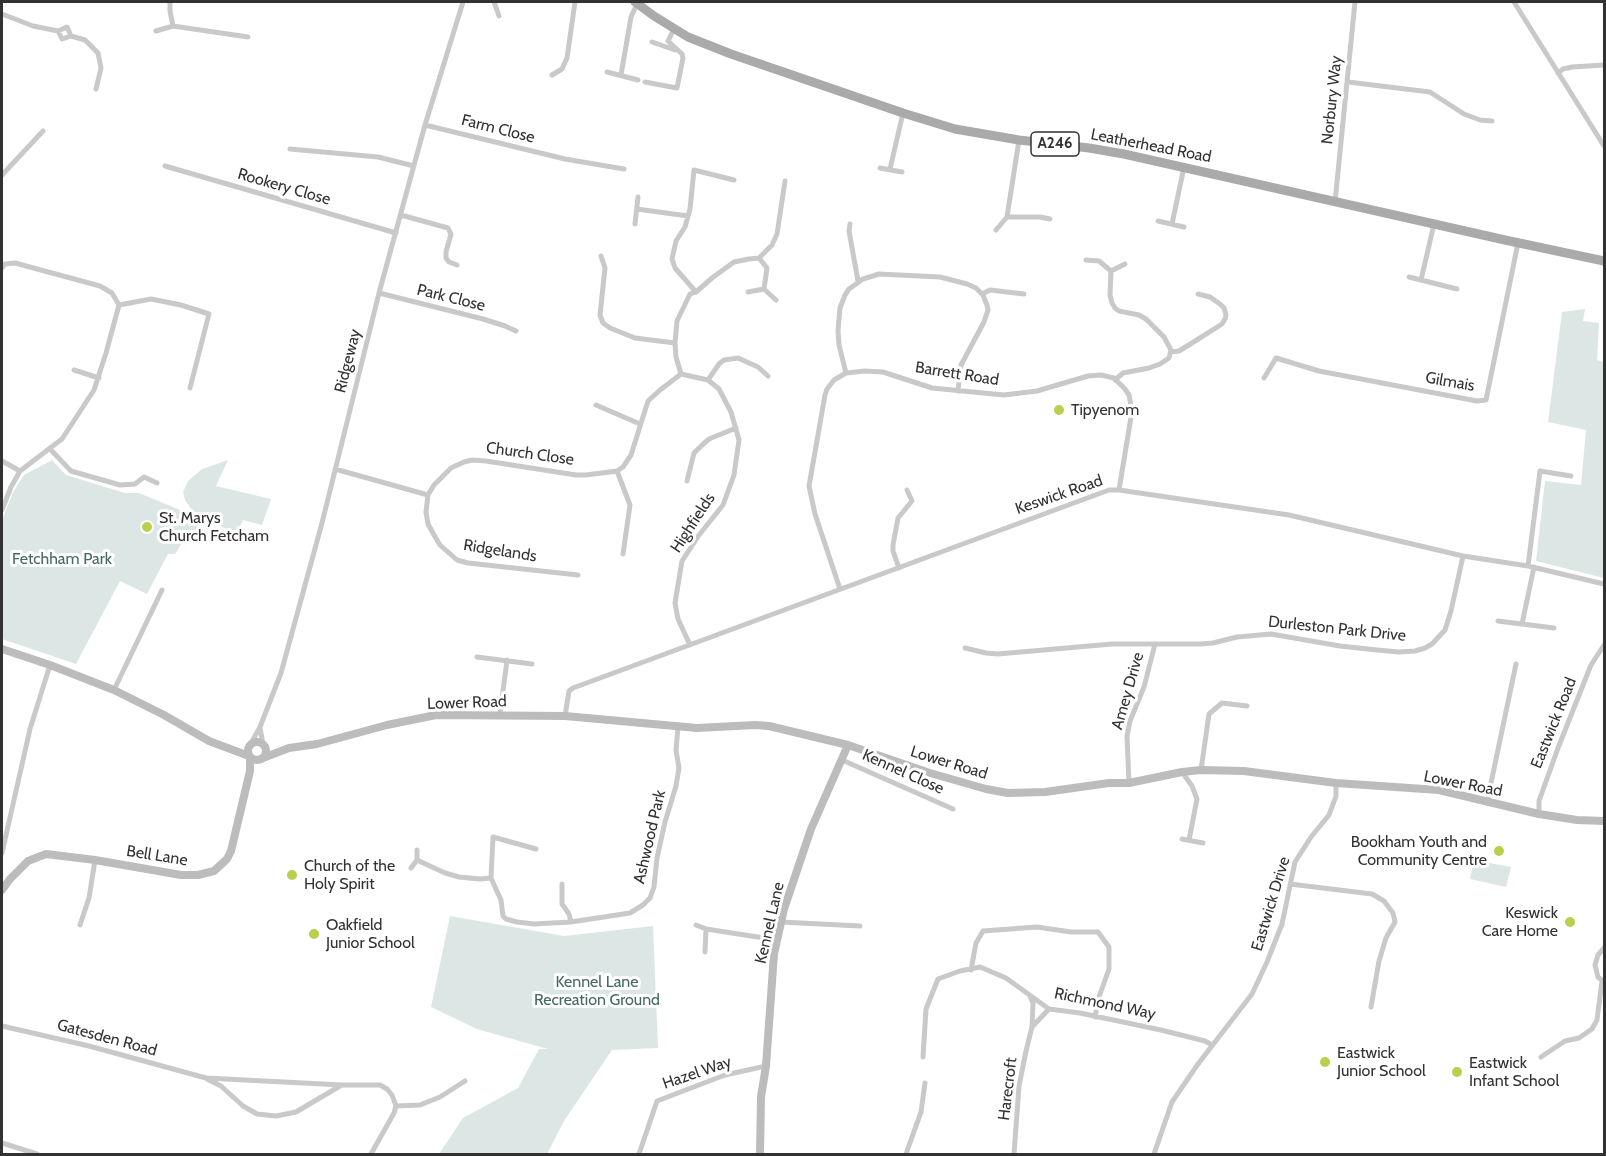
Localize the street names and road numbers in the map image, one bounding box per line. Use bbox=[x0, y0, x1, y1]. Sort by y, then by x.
street label: Norbury Way bbox=[1318, 55, 1346, 145]
street label: Farm Close bbox=[459, 111, 537, 147]
street label: Leatherhead Road bbox=[1089, 125, 1213, 167]
road number: A246 bbox=[1031, 132, 1079, 156]
street label: Rookery Close bbox=[235, 165, 333, 209]
street label: Park Close bbox=[415, 280, 487, 316]
street label: Ridgeway bbox=[331, 327, 365, 395]
street label: Barrett Road bbox=[914, 358, 1000, 390]
street label: Gilmais bbox=[1424, 368, 1476, 396]
street label: Church Close bbox=[485, 438, 575, 470]
street label: Keswick Road bbox=[1013, 471, 1105, 519]
street label: Highfields bbox=[667, 490, 719, 556]
street label: Ridgelands bbox=[462, 536, 538, 566]
street label: Durleston Park Drive bbox=[1267, 612, 1407, 646]
street label: Amey Drive bbox=[1108, 650, 1148, 732]
street label: Eastwick Road bbox=[1527, 675, 1581, 771]
street label: Lower Road bbox=[427, 692, 507, 714]
street label: Lower Road bbox=[908, 742, 990, 784]
street label: Kennel Close bbox=[859, 745, 947, 799]
street label: Lower Road bbox=[1422, 767, 1504, 801]
street label: Ashwood Park bbox=[630, 788, 670, 886]
street label: Bell Lane bbox=[125, 842, 189, 870]
street label: Eastwick Drive bbox=[1248, 855, 1294, 953]
street label: Kennel Lane bbox=[751, 880, 789, 966]
street label: Richmond Way bbox=[1053, 984, 1157, 1024]
street label: Gatesden Road bbox=[55, 1015, 159, 1061]
street label: Hazel Way bbox=[660, 1052, 734, 1094]
street label: Harecroft bbox=[995, 1056, 1021, 1122]

